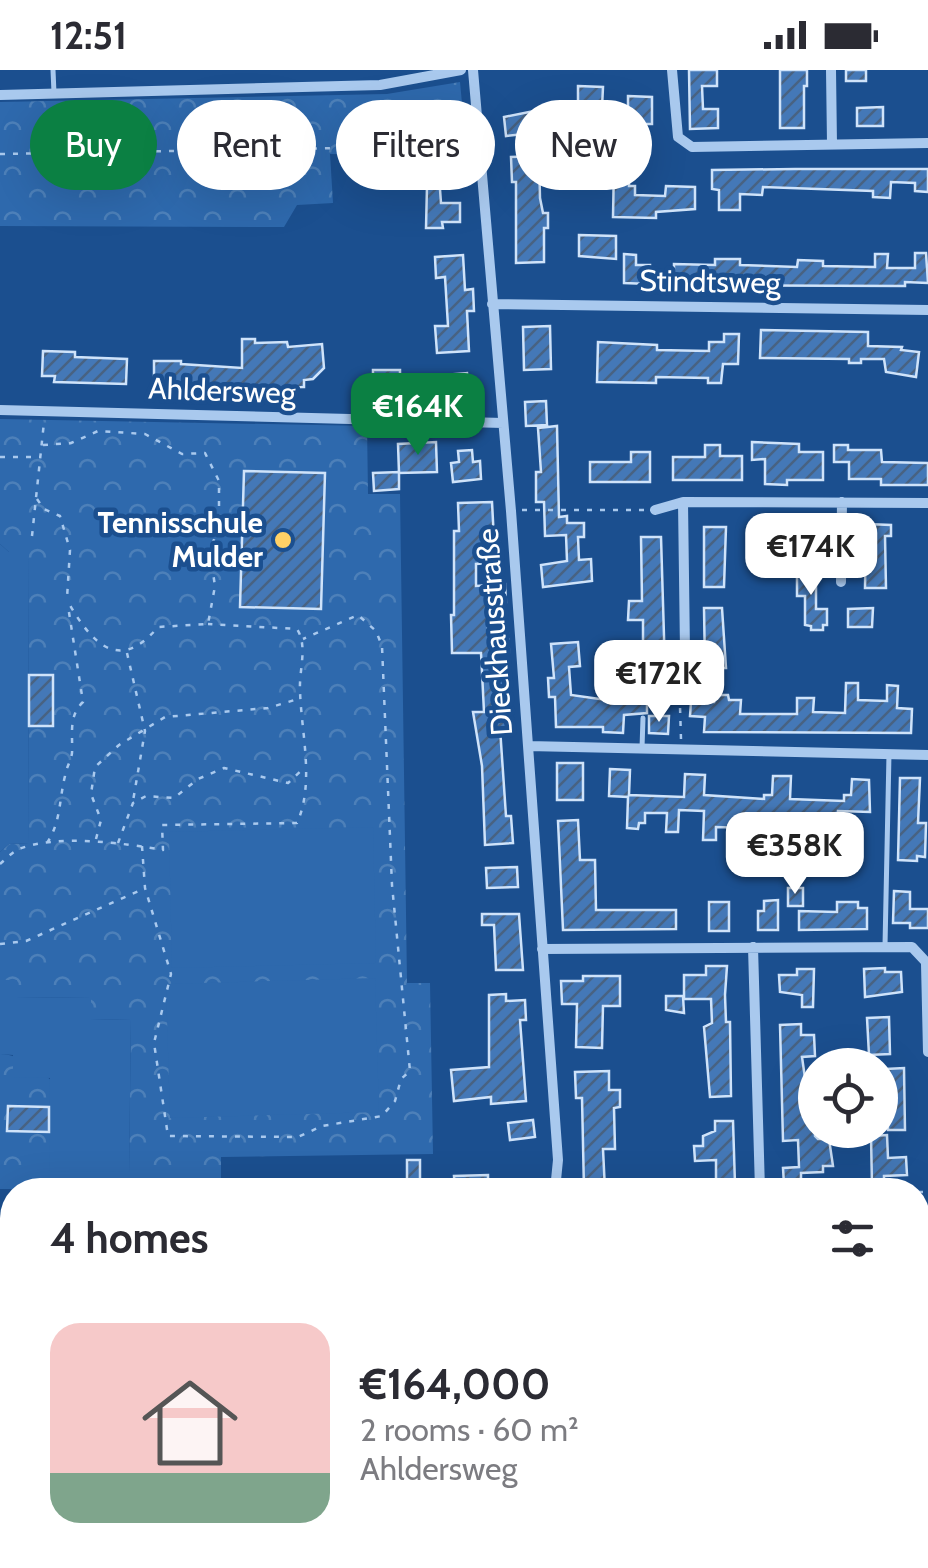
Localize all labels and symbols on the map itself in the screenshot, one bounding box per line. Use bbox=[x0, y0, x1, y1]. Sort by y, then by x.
street label: Stindtsweg bbox=[639, 262, 782, 301]
street label: Ahldersweg bbox=[148, 369, 297, 412]
pin: €164K bbox=[348, 373, 488, 458]
place label: Tennisschule Mulder bbox=[98, 504, 263, 575]
pin: €174K bbox=[741, 513, 881, 598]
street label: Dieckhausstraße bbox=[469, 527, 520, 737]
marker: Tennisschule Mulder bbox=[272, 529, 294, 551]
pin: €172K bbox=[589, 640, 729, 725]
pin: €358K bbox=[725, 812, 865, 897]

